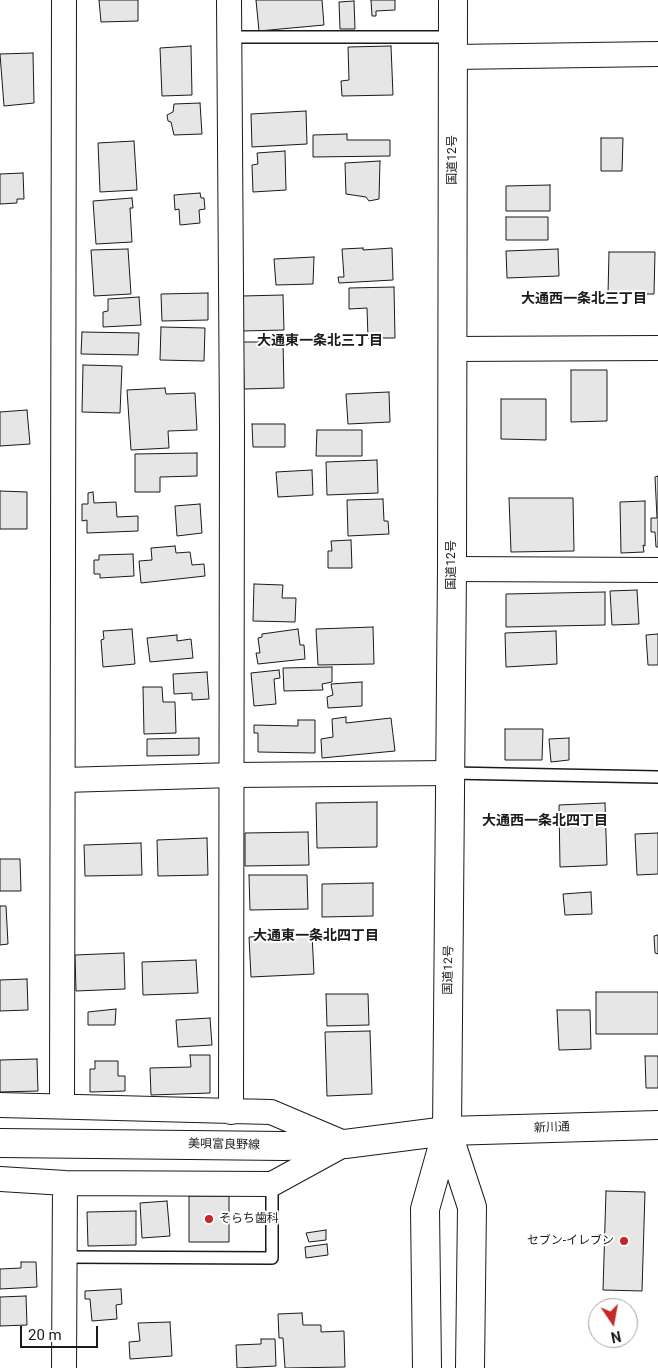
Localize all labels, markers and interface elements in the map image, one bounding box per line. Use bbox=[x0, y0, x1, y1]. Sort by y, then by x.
street label: 国道12号 bbox=[446, 135, 460, 185]
district label: 大通西一条北三丁目 bbox=[521, 291, 647, 307]
district label: 大通東一条北三丁目 bbox=[257, 333, 383, 349]
street label: 国道12号 bbox=[445, 540, 459, 590]
district label: 大通西一条北四丁目 bbox=[482, 813, 608, 829]
district label: 大通東一条北四丁目 bbox=[253, 928, 379, 944]
street label: 国道12号 bbox=[441, 945, 457, 995]
street label: 新川通 bbox=[534, 1120, 570, 1136]
street label: 美唄富良野線 bbox=[188, 1137, 260, 1153]
place label: そらち歯科 bbox=[219, 1212, 279, 1226]
marker: そらち歯科 bbox=[203, 1213, 215, 1225]
place label: セブン-イレブン bbox=[527, 1234, 614, 1248]
marker: セブン-イレブン bbox=[618, 1235, 630, 1247]
north arrow bbox=[588, 1298, 638, 1348]
scale bar bbox=[22, 1316, 100, 1348]
text: 20 m bbox=[28, 1326, 62, 1344]
text: N bbox=[609, 1328, 622, 1346]

